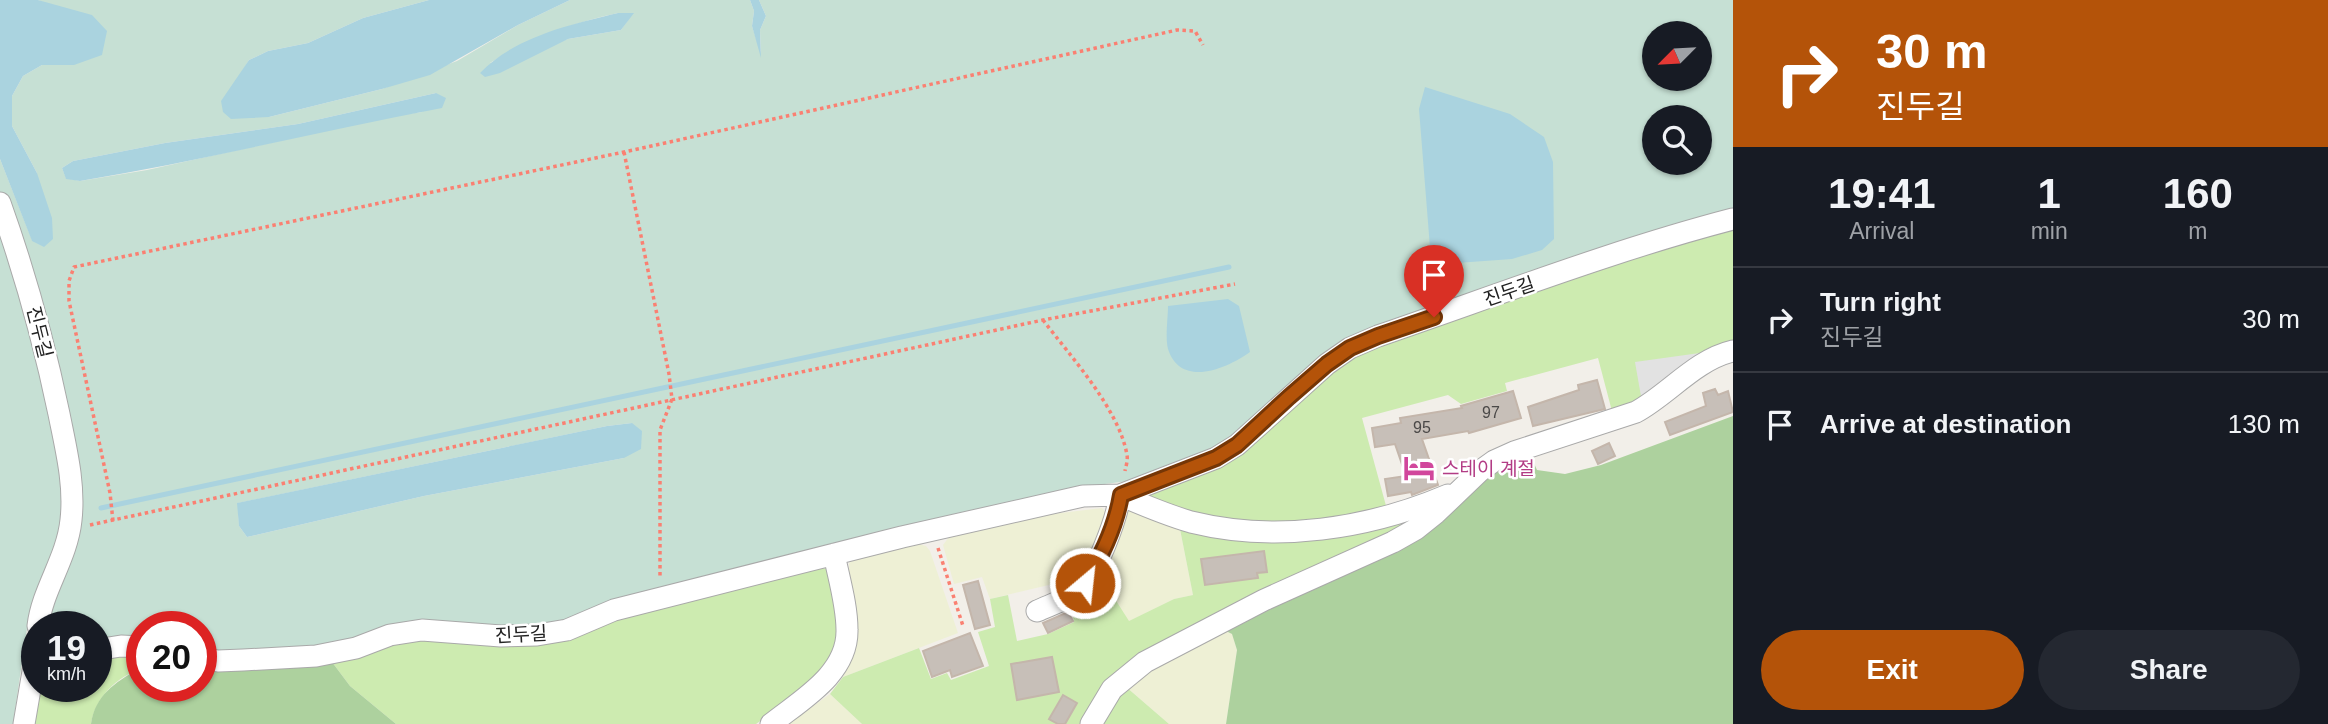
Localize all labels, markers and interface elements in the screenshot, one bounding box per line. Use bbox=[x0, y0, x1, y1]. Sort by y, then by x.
north arrow bbox=[1642, 21, 1712, 91]
map controls bbox=[1642, 21, 1712, 175]
text: 30 m bbox=[1876, 24, 1988, 78]
icon: right bbox=[1761, 28, 1852, 119]
text: 진두길 bbox=[1876, 89, 1964, 125]
button: search bbox=[1642, 105, 1712, 175]
text: 19:41 bbox=[1828, 170, 1936, 217]
text: 1 bbox=[2037, 170, 2061, 217]
text: 160 bbox=[2163, 170, 2233, 217]
text: Arrival bbox=[1849, 218, 1914, 244]
text: min bbox=[2031, 218, 2068, 244]
text: m bbox=[2188, 218, 2207, 244]
pin bbox=[1404, 245, 1464, 317]
icon: arrive bbox=[1415, 256, 1453, 294]
street label: 진두길 bbox=[1481, 273, 1537, 310]
text: Turn right bbox=[1820, 287, 1941, 317]
icon: right bbox=[1761, 301, 1799, 339]
street label: 진두길 bbox=[23, 304, 56, 360]
text: 30 m bbox=[2242, 304, 2300, 334]
text: 진두길 bbox=[1820, 324, 1883, 350]
house number: 97 bbox=[1482, 404, 1500, 421]
icon: arrive bbox=[1761, 406, 1799, 444]
text: Arrive at destination bbox=[1820, 409, 2071, 439]
text: 130 m bbox=[2228, 409, 2300, 439]
house number: 95 bbox=[1413, 419, 1431, 436]
hotel icon: 스테이 계절 bbox=[1402, 451, 1436, 485]
place label: 스테이 계절 bbox=[1442, 458, 1535, 479]
position arrow bbox=[1048, 546, 1122, 620]
speed limit sign: 20 bbox=[126, 611, 217, 702]
street label: 진두길 bbox=[494, 623, 548, 646]
text: 19 bbox=[47, 628, 86, 667]
button: Exit bbox=[1761, 630, 2024, 710]
button: Share bbox=[2038, 630, 2300, 710]
text: km/h bbox=[47, 664, 86, 684]

